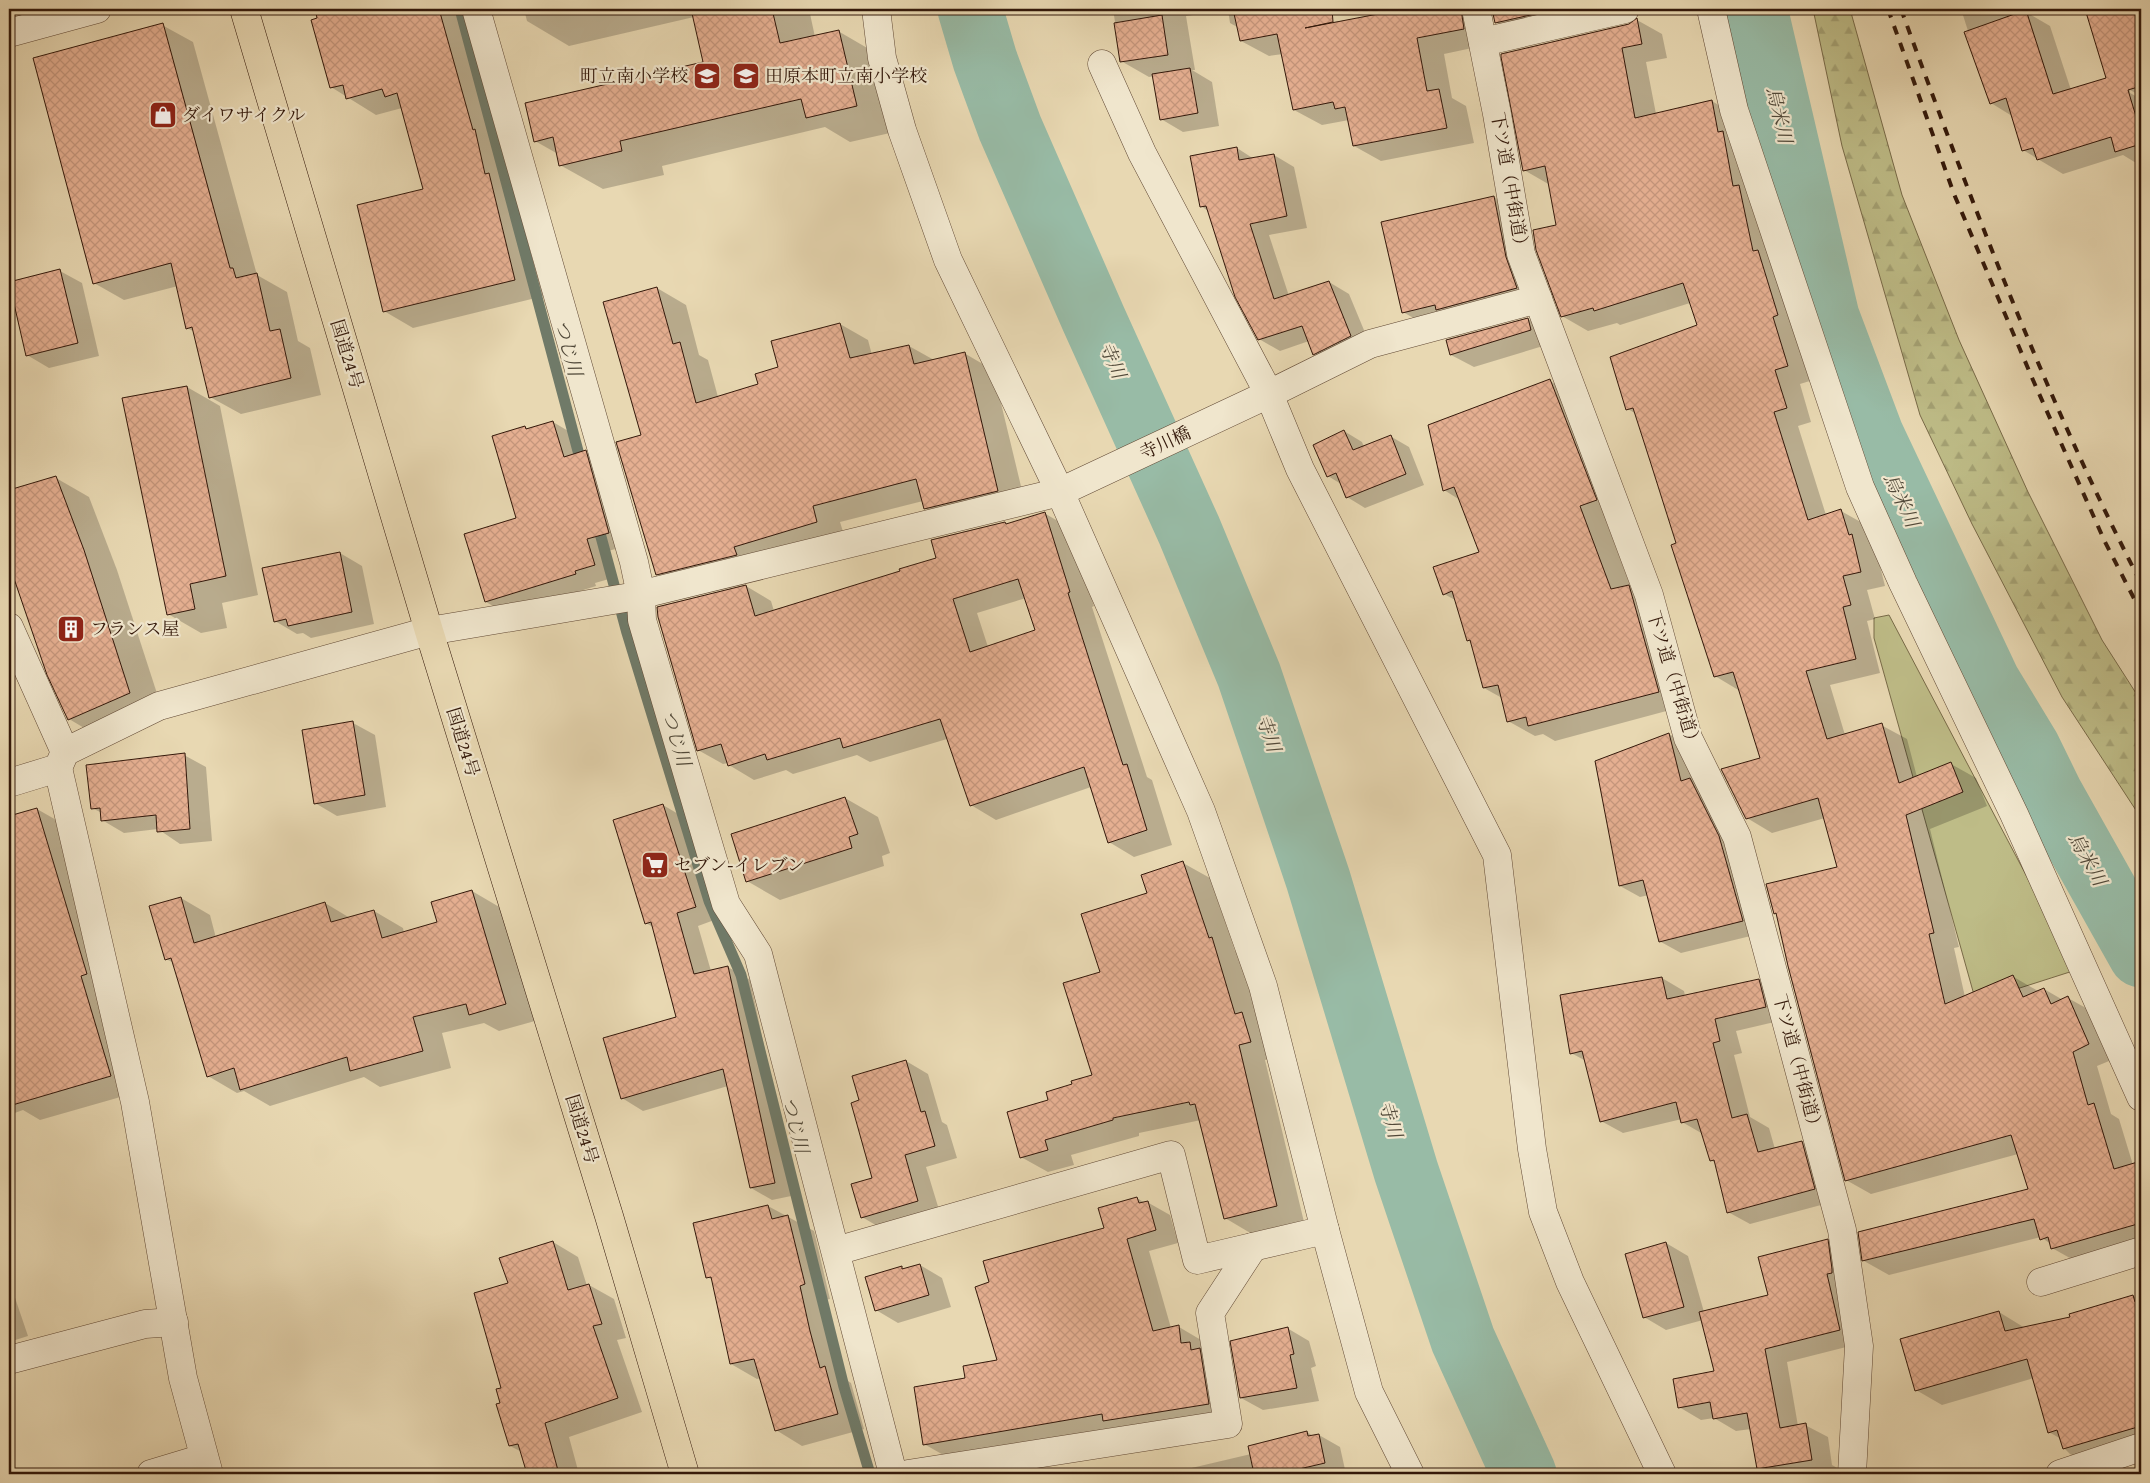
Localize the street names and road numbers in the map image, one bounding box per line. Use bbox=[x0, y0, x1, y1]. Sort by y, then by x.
street label: 下ツ道（中街道） bbox=[1485, 110, 1536, 256]
street label: 国道24号 bbox=[324, 316, 371, 392]
street label: 寺川橋 bbox=[1135, 419, 1195, 466]
street label: 下ツ道（中街道） bbox=[1641, 607, 1708, 753]
street label: 国道24号 bbox=[440, 704, 487, 780]
street label: 下ツ道（中街道） bbox=[1767, 991, 1830, 1137]
street label: 国道24号 bbox=[559, 1091, 606, 1167]

